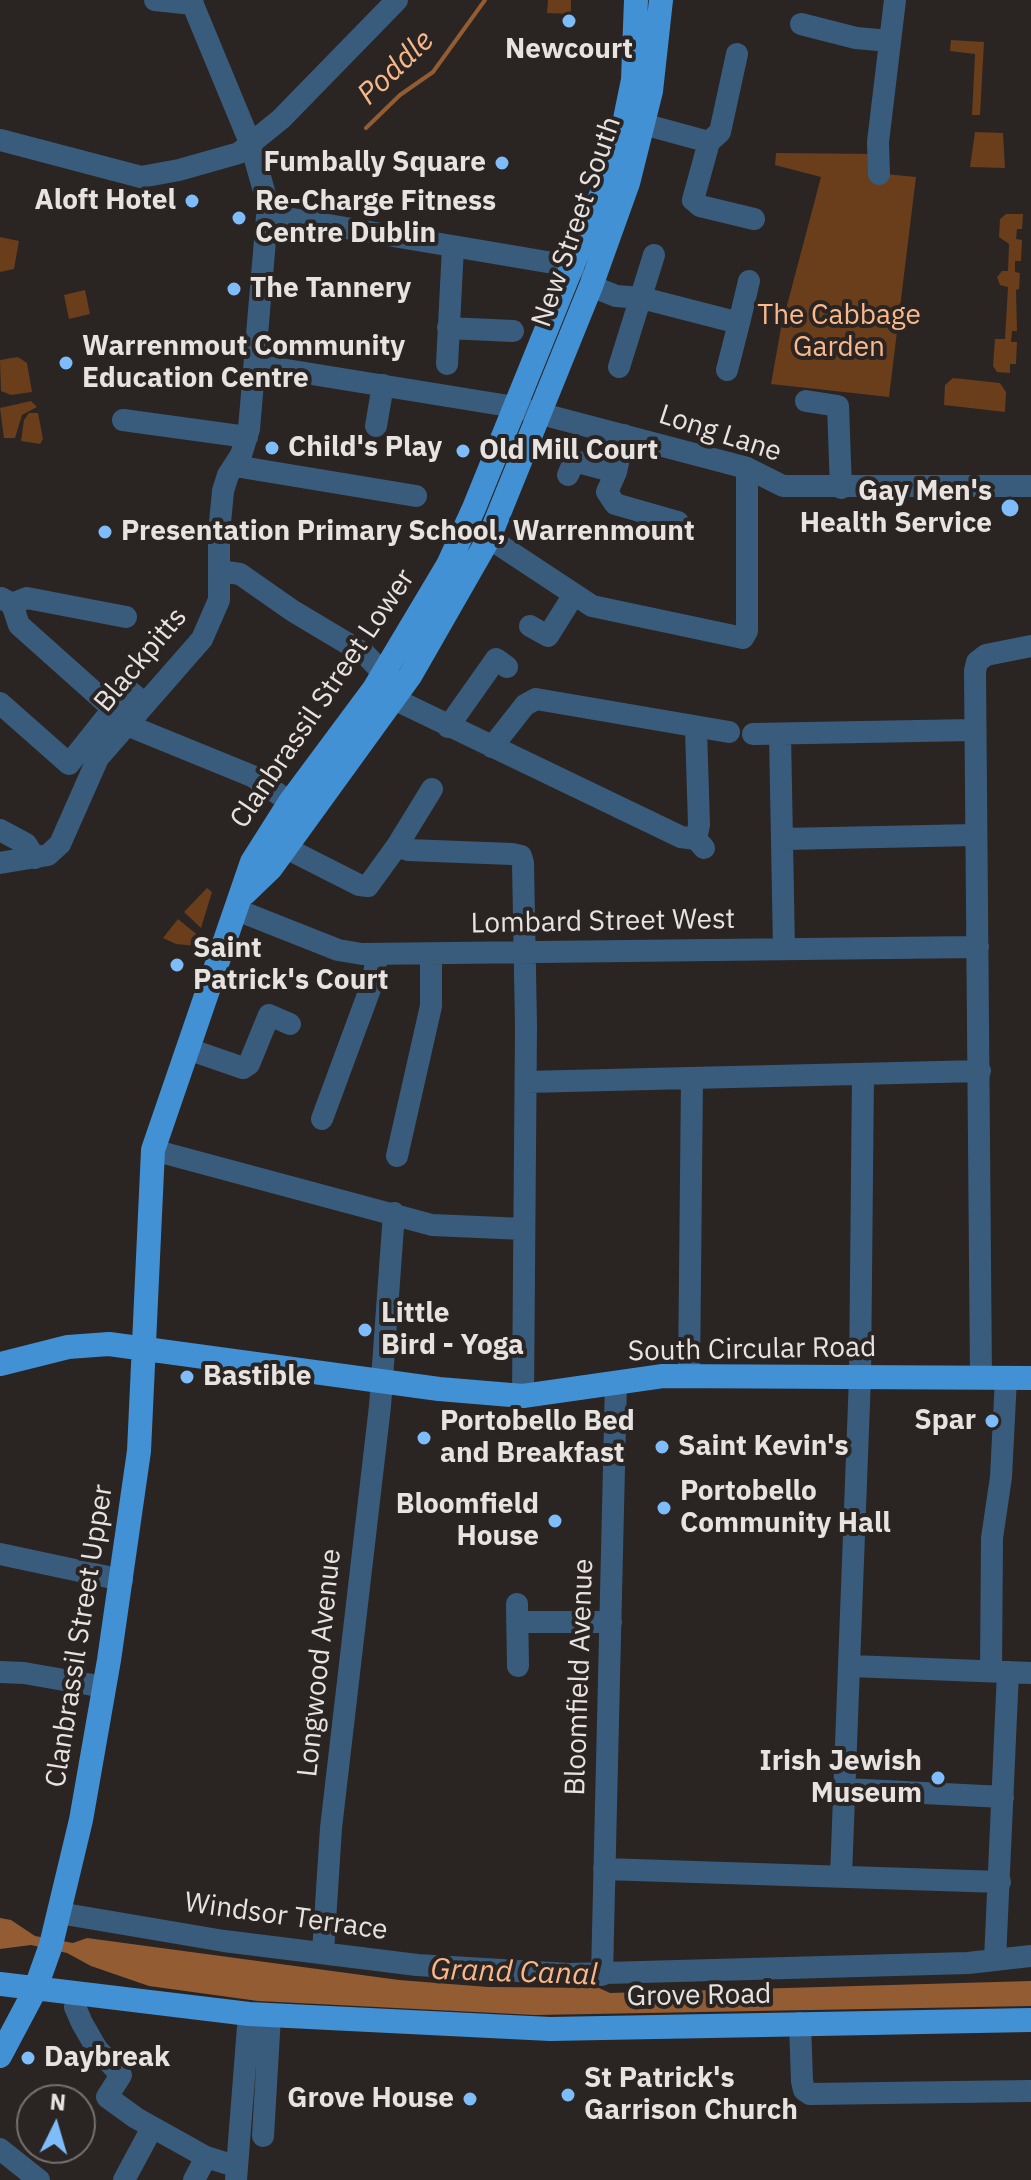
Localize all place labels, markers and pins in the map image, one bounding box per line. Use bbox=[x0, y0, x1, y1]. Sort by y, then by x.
marker: Newcourt bbox=[560, 12, 578, 30]
place label: Newcourt bbox=[505, 33, 633, 67]
place label: Fumbally Square bbox=[263, 146, 486, 180]
marker: Fumbally Square bbox=[493, 154, 511, 172]
place label: Aloft Hotel bbox=[35, 184, 176, 218]
place label: Re-Charge Fitness Centre Dublin bbox=[255, 185, 496, 251]
marker: Aloft Hotel bbox=[183, 192, 201, 210]
marker: Re-Charge Fitness Centre Dublin bbox=[230, 209, 248, 227]
place label: The Tannery bbox=[250, 272, 411, 306]
marker: The Tannery bbox=[225, 280, 243, 298]
place label: Warrenmout Community Education Centre bbox=[82, 330, 405, 396]
marker: Warrenmout Community Education Centre bbox=[57, 354, 75, 372]
place label: Child's Play bbox=[288, 431, 442, 465]
place label: Old Mill Court bbox=[479, 434, 658, 468]
marker: Child's Play bbox=[263, 439, 281, 457]
marker: Old Mill Court bbox=[454, 442, 472, 460]
place label: Gay Men's Health Service bbox=[800, 475, 992, 541]
marker: Gay Men's Health Service bbox=[999, 497, 1021, 519]
place label: Presentation Primary School, Warrenmount bbox=[121, 515, 695, 549]
marker: Presentation Primary School, Warrenmount bbox=[96, 523, 114, 541]
place label: Saint Patrick's Court bbox=[193, 932, 388, 998]
marker: Saint Patrick's Court bbox=[168, 956, 186, 974]
place label: Little Bird - Yoga bbox=[381, 1297, 524, 1363]
marker: Little Bird - Yoga bbox=[356, 1321, 374, 1339]
place label: Bastible bbox=[203, 1360, 311, 1394]
marker: Bastible bbox=[178, 1368, 196, 1386]
place label: Spar bbox=[914, 1404, 976, 1438]
place label: Portobello Bed and Breakfast bbox=[440, 1405, 635, 1471]
marker: Spar bbox=[983, 1412, 1001, 1430]
marker: Portobello Bed and Breakfast bbox=[415, 1429, 433, 1447]
place label: Saint Kevin's bbox=[678, 1430, 849, 1464]
marker: Saint Kevin's bbox=[653, 1438, 671, 1456]
place label: Portobello Community Hall bbox=[680, 1475, 891, 1541]
place label: Bloomfield House bbox=[396, 1488, 539, 1554]
marker: Portobello Community Hall bbox=[655, 1499, 673, 1517]
marker: Bloomfield House bbox=[546, 1512, 564, 1530]
place label: Irish Jewish Museum bbox=[760, 1745, 922, 1811]
marker: Irish Jewish Museum bbox=[929, 1769, 947, 1787]
place label: Daybreak bbox=[44, 2041, 170, 2075]
marker: Daybreak bbox=[19, 2049, 37, 2067]
place label: St Patrick's Garrison Church bbox=[584, 2062, 798, 2128]
place label: Grove House bbox=[287, 2082, 454, 2116]
marker: St Patrick's Garrison Church bbox=[559, 2086, 577, 2104]
marker: Grove House bbox=[461, 2090, 479, 2108]

